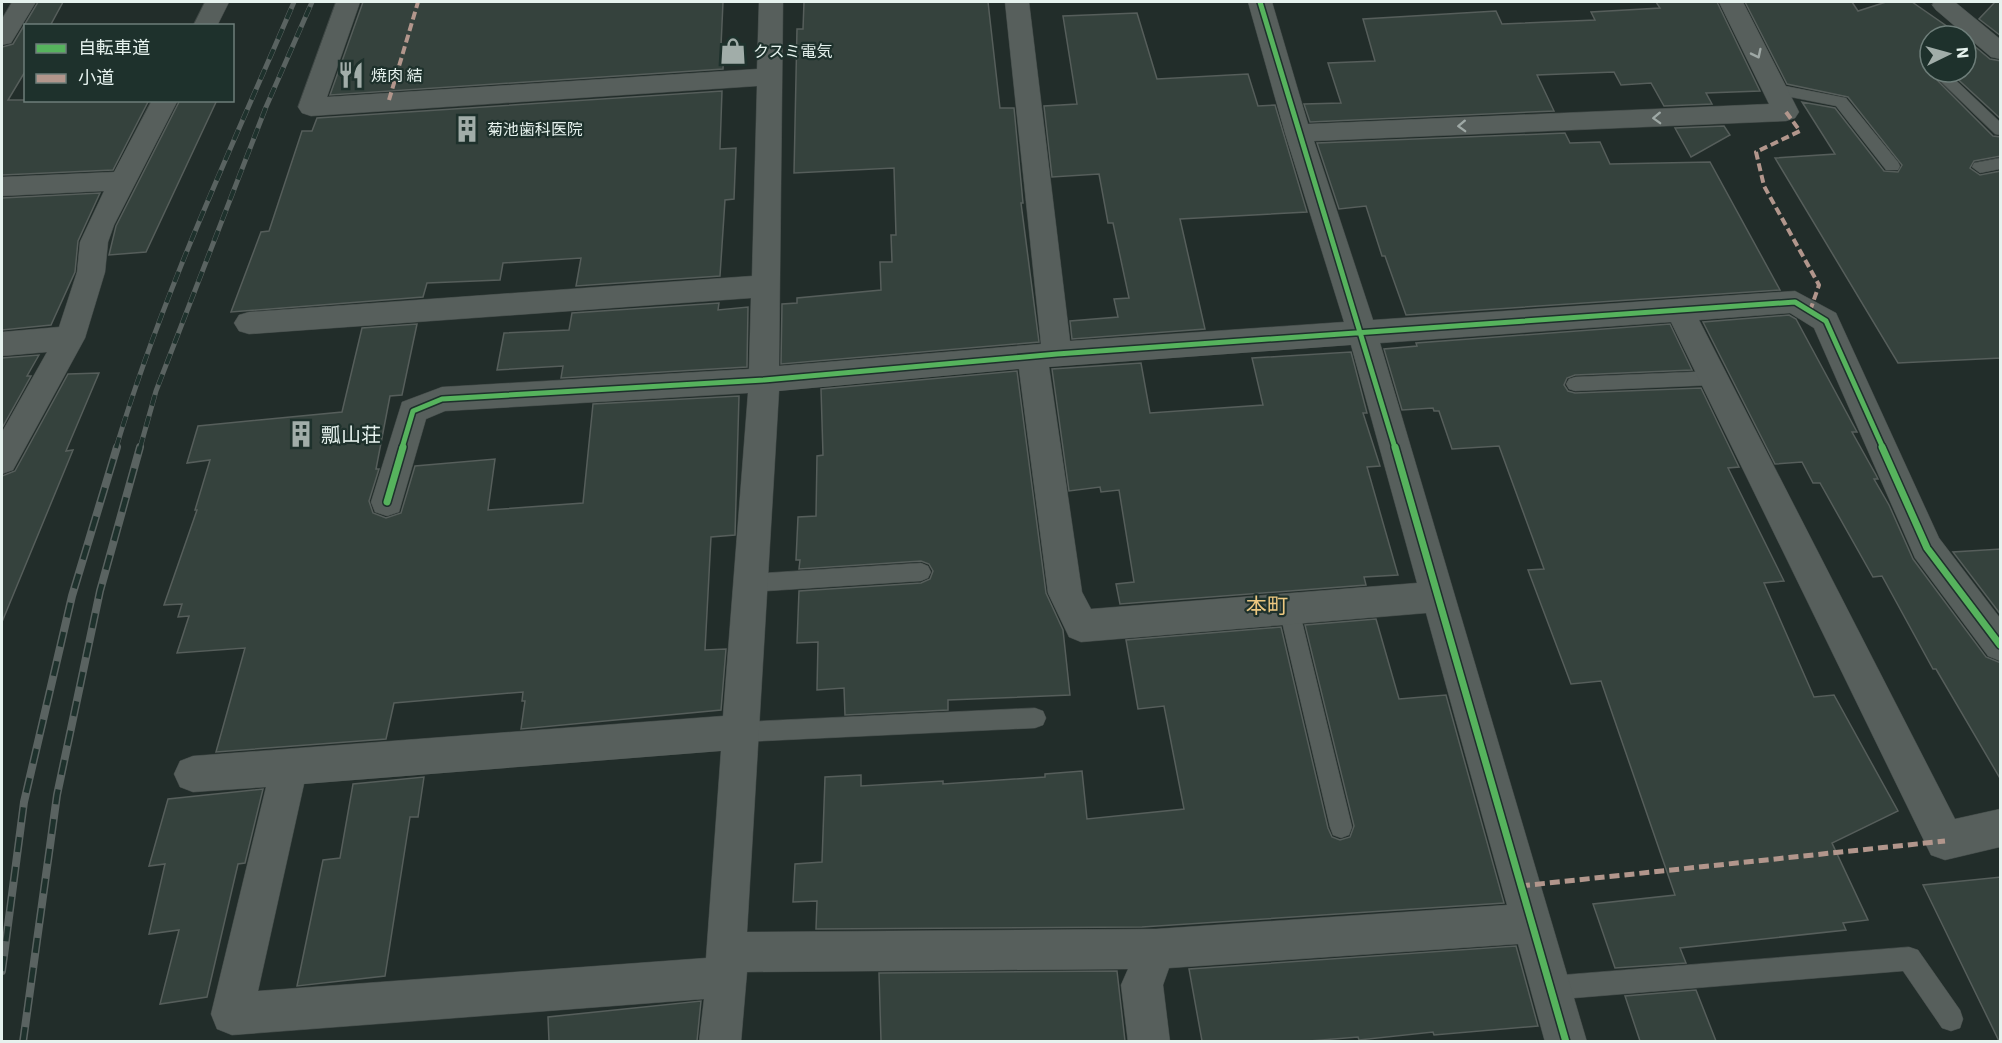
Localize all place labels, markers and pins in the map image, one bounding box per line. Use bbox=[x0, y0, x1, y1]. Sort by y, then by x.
shop icon: クスミ電気 bbox=[718, 36, 748, 66]
place label: クスミ電気 bbox=[753, 41, 833, 61]
restaurant icon: 焼肉 結 bbox=[336, 60, 366, 90]
place label: 焼肉 結 bbox=[371, 65, 423, 85]
building icon: 菊池歯科医院 bbox=[452, 114, 482, 144]
place label: 菊池歯科医院 bbox=[487, 119, 583, 139]
building icon: 瓢山荘 bbox=[286, 419, 316, 449]
place label: 瓢山荘 bbox=[321, 421, 381, 448]

